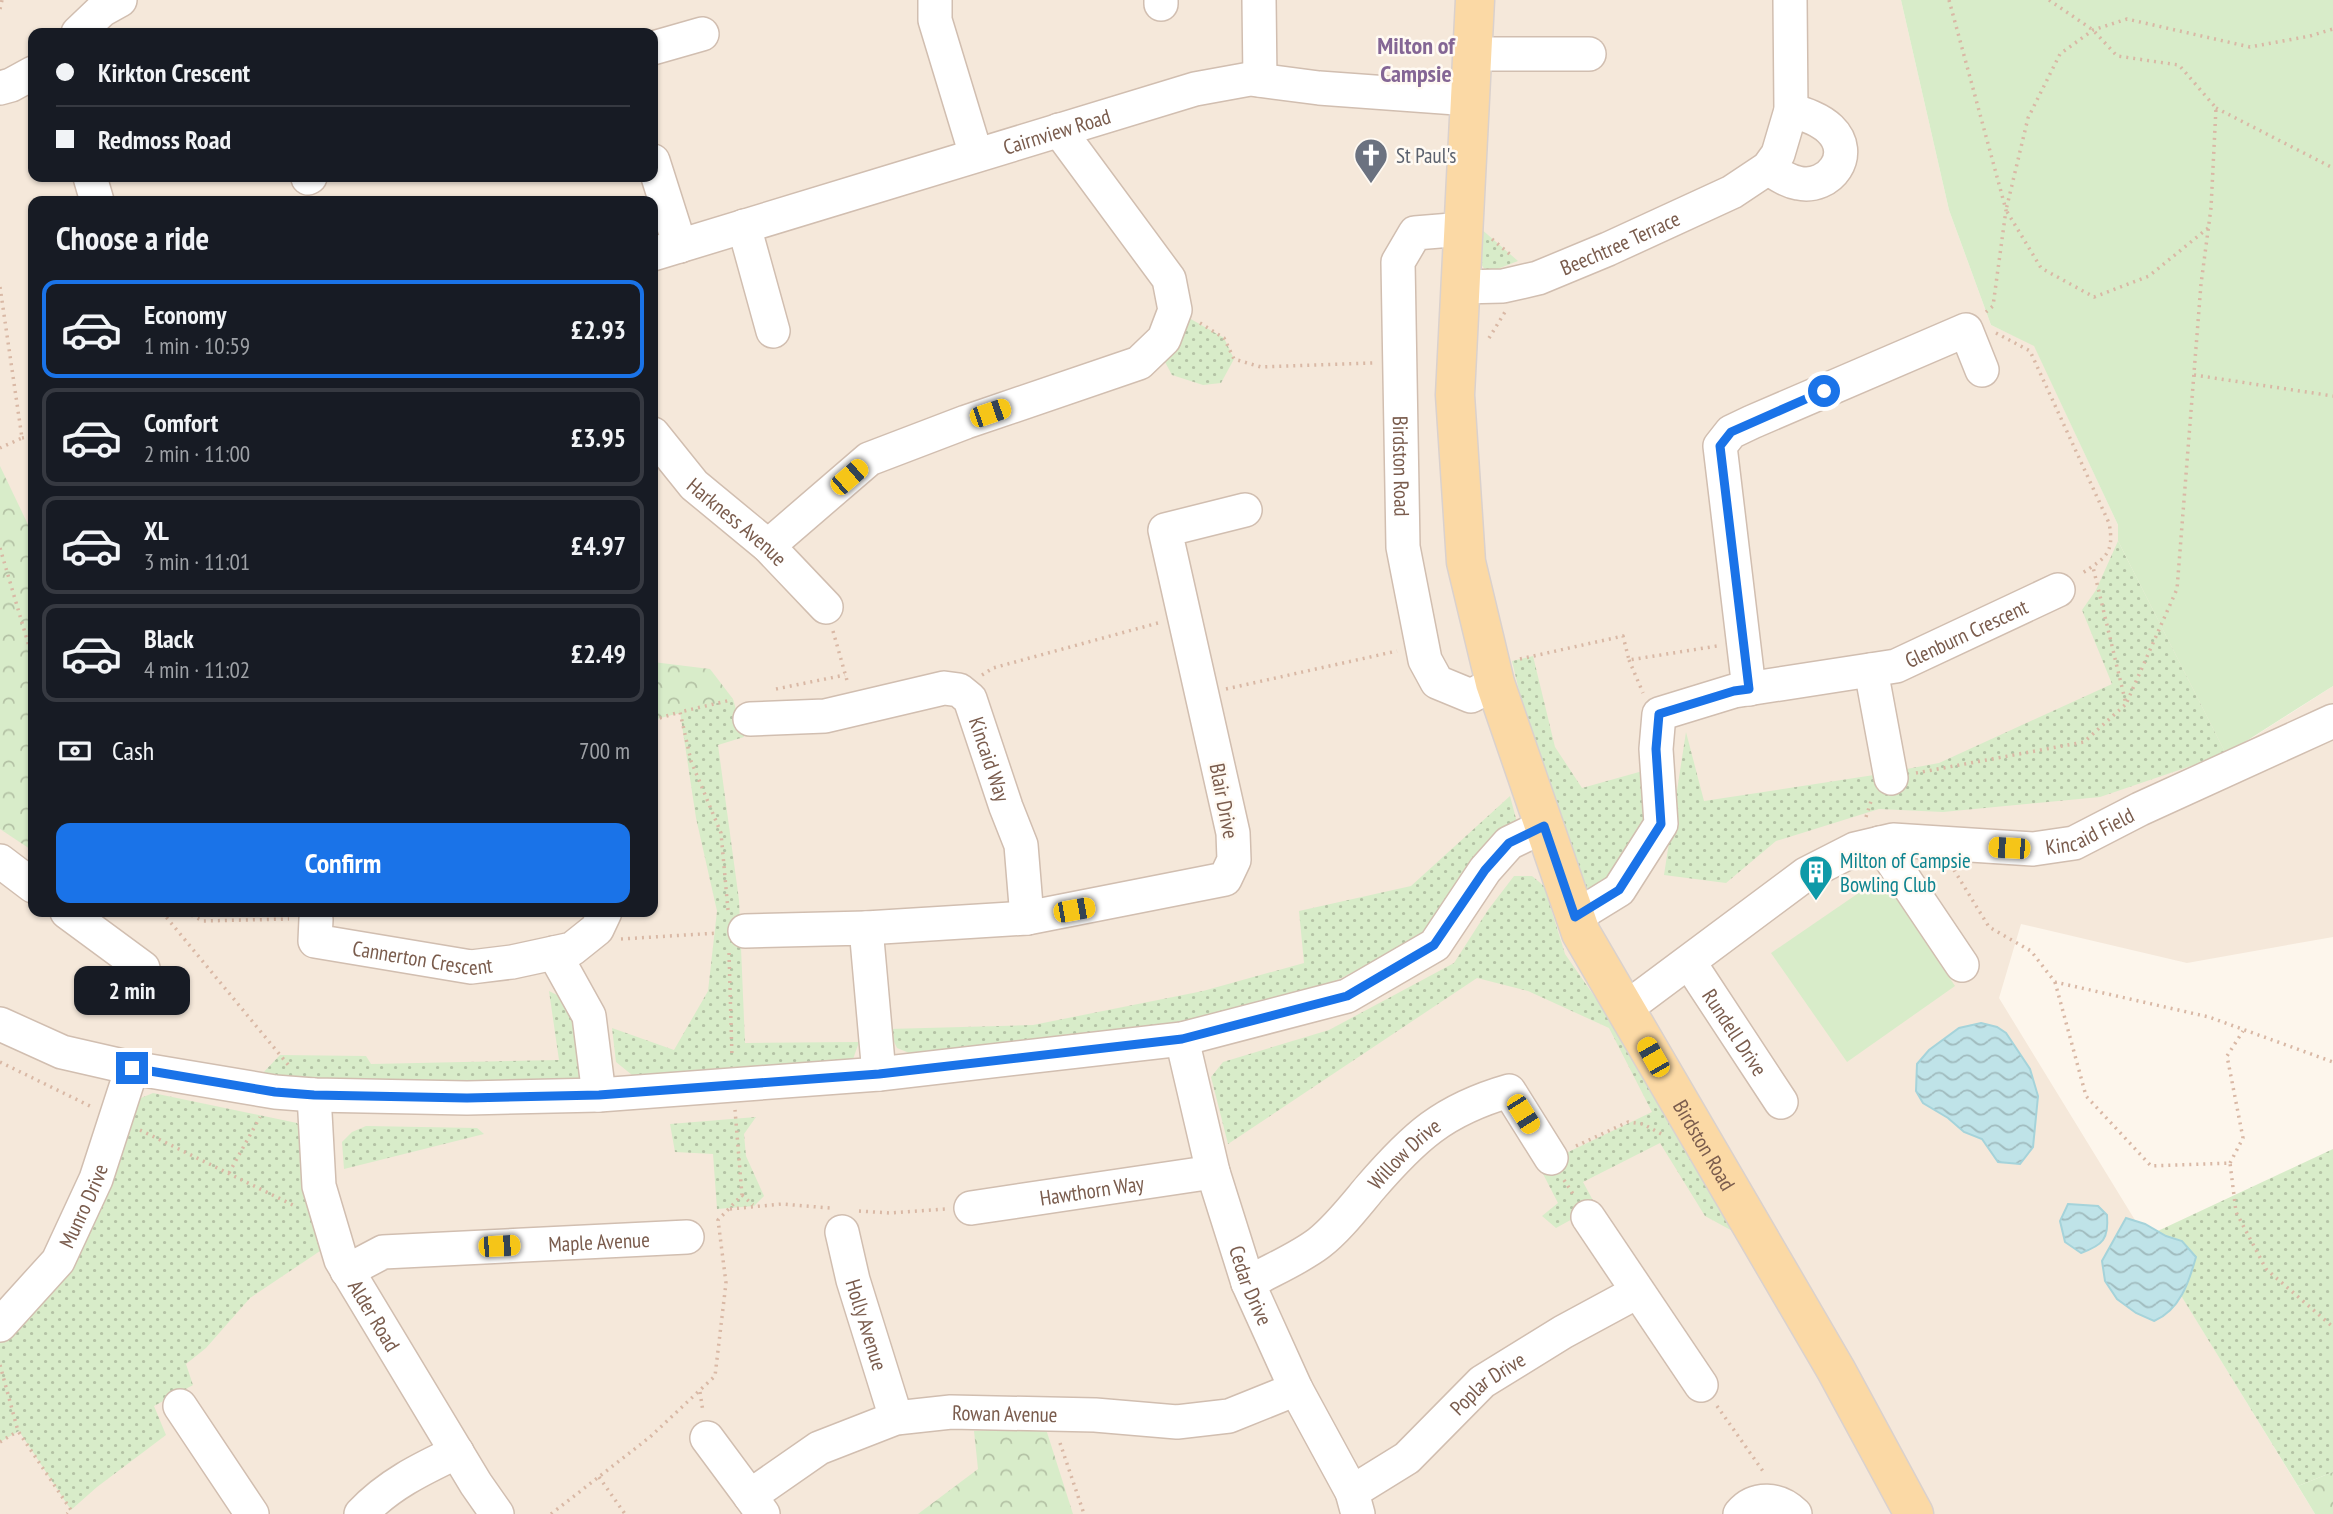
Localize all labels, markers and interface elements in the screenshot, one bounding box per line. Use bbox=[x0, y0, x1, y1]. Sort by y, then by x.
district label: Milton of Campsie bbox=[1377, 30, 1456, 89]
text: Kirkton Crescent bbox=[98, 56, 250, 89]
street label: Cairnview Road bbox=[1000, 102, 1114, 160]
text: Redmoss Road bbox=[98, 123, 231, 156]
church icon: St Paul's bbox=[1352, 136, 1390, 185]
place label: St Paul's bbox=[1396, 142, 1456, 169]
street label: Beechtree Terrace bbox=[1556, 204, 1684, 281]
text: Choose a ride bbox=[56, 217, 209, 259]
icon: car bbox=[60, 298, 123, 361]
text: Economy bbox=[144, 298, 226, 331]
text: £2.93 bbox=[571, 313, 626, 346]
text: 1 min · 10:59 bbox=[144, 331, 250, 360]
route start bbox=[1808, 375, 1840, 407]
car bbox=[967, 396, 1014, 430]
icon: car bbox=[60, 406, 123, 469]
text: Comfort bbox=[144, 406, 218, 439]
street label: Birdston Road bbox=[1387, 416, 1416, 517]
text: £3.95 bbox=[571, 421, 626, 454]
text: 2 min · 11:00 bbox=[144, 439, 250, 468]
car bbox=[827, 455, 872, 499]
street label: Harkness Avenue bbox=[682, 472, 793, 571]
icon: car bbox=[60, 514, 123, 577]
text: XL bbox=[144, 514, 169, 547]
text: £4.97 bbox=[571, 529, 626, 562]
text: 3 min · 11:01 bbox=[144, 547, 250, 576]
street label: Glenburn Crescent bbox=[1900, 593, 2032, 673]
icon: car bbox=[60, 622, 123, 685]
text: Black bbox=[144, 622, 194, 655]
text: £2.49 bbox=[571, 637, 626, 670]
text: 4 min · 11:02 bbox=[144, 655, 250, 684]
street label: Kincaid Way bbox=[963, 713, 1017, 805]
icon: cash bbox=[56, 732, 94, 770]
text: Cash bbox=[112, 734, 154, 767]
text: 700 m bbox=[579, 736, 630, 765]
street label: Blair Drive bbox=[1203, 761, 1245, 841]
street label: Kincaid Field bbox=[2044, 801, 2138, 861]
button: Confirm bbox=[56, 823, 630, 903]
car bbox=[1988, 836, 2031, 860]
place label: Milton of Campsie Bowling Club bbox=[1840, 847, 1971, 898]
building icon: Milton of Campsie Bowling Club bbox=[1797, 853, 1835, 902]
car bbox=[1052, 896, 1097, 924]
street label: Cannerton Crescent bbox=[351, 934, 494, 981]
callout: 2 min bbox=[74, 967, 190, 1016]
text: 2 min bbox=[109, 976, 155, 1005]
street label: Rundell Drive bbox=[1697, 984, 1774, 1081]
car bbox=[1634, 1034, 1673, 1080]
route end bbox=[116, 1052, 148, 1084]
car bbox=[1503, 1091, 1544, 1137]
street label: Birdston Road bbox=[1668, 1095, 1742, 1195]
street label: Willow Drive bbox=[1361, 1112, 1446, 1195]
street label: Munro Drive bbox=[52, 1161, 113, 1252]
street label: Hawthorn Way bbox=[1038, 1169, 1146, 1211]
street label: Maple Avenue bbox=[548, 1225, 650, 1257]
car bbox=[478, 1234, 521, 1258]
street label: Cedar Drive bbox=[1223, 1242, 1279, 1329]
street label: Alder Road bbox=[343, 1275, 406, 1356]
street label: Holly Avenue bbox=[840, 1275, 894, 1374]
street label: Poplar Drive bbox=[1444, 1345, 1530, 1421]
street label: Rowan Avenue bbox=[952, 1399, 1058, 1428]

